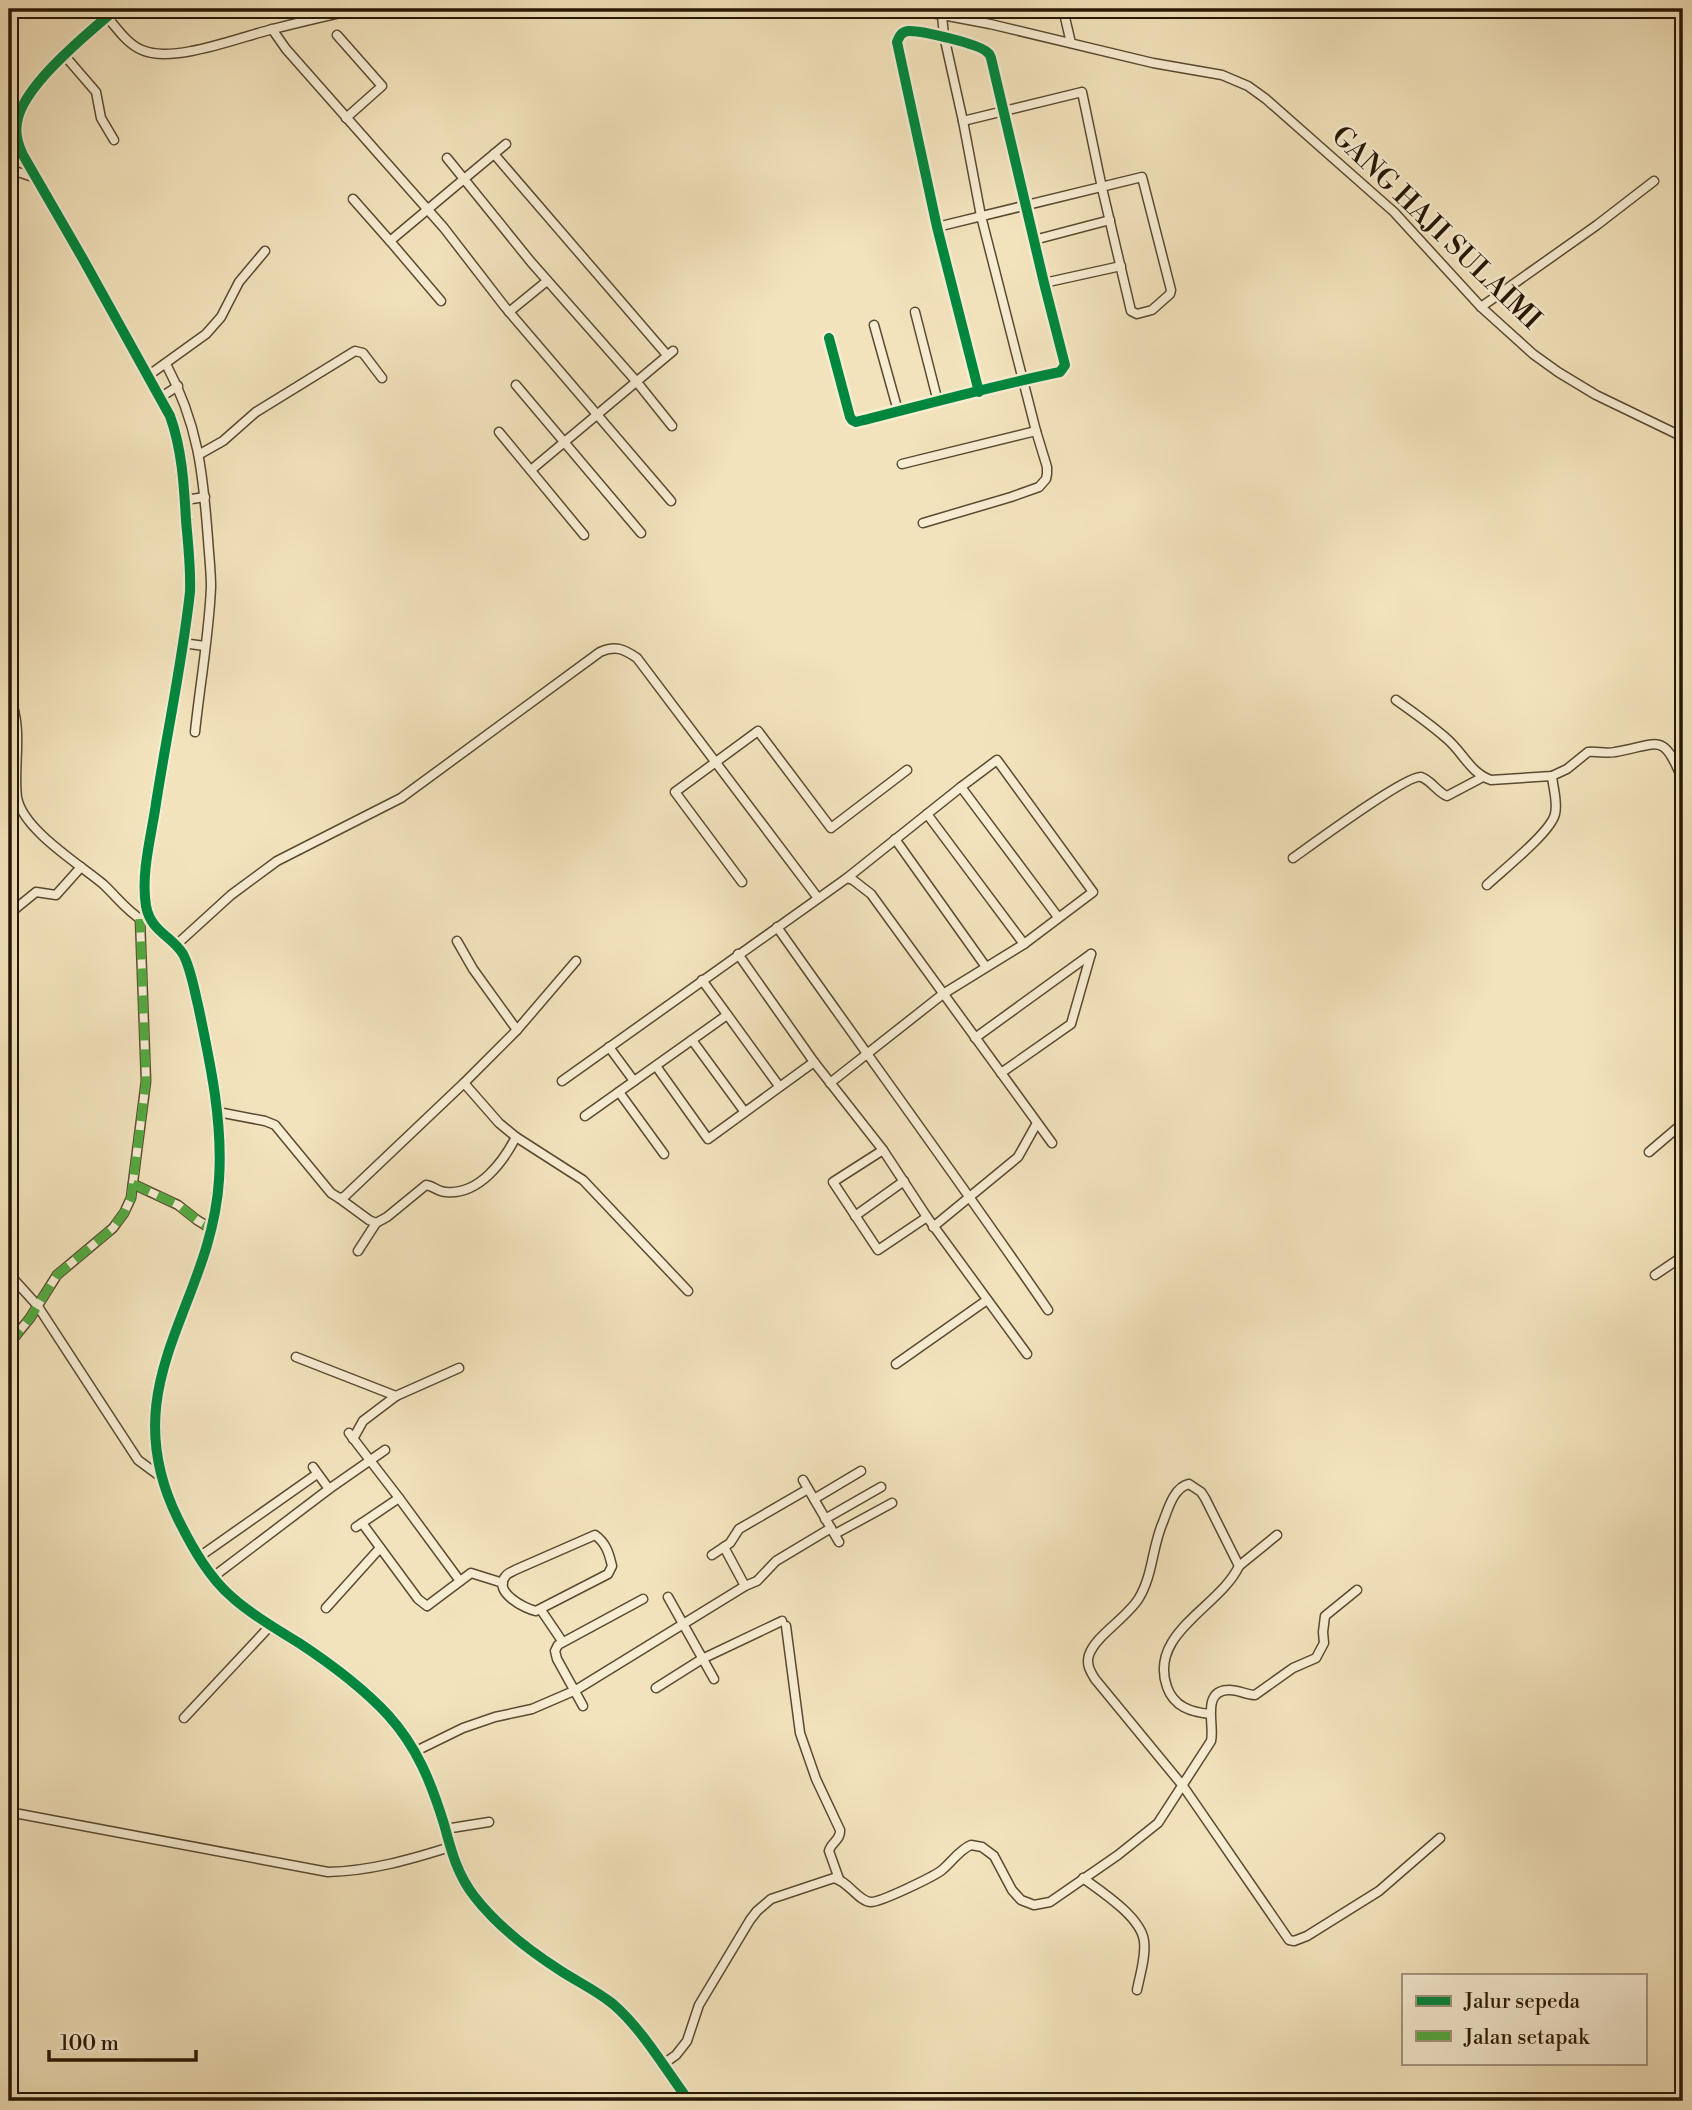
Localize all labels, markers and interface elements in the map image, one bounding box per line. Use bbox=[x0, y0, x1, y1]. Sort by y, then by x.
street label: GANG HAJI SULAIMI bbox=[1324, 119, 1548, 337]
legend bbox=[1402, 1974, 1646, 2064]
text: Jalur sepeda bbox=[1463, 1989, 1581, 2015]
scale bar bbox=[49, 2019, 196, 2063]
text: Jalan setapak bbox=[1463, 2025, 1590, 2051]
text: 100 m bbox=[60, 2031, 119, 2057]

